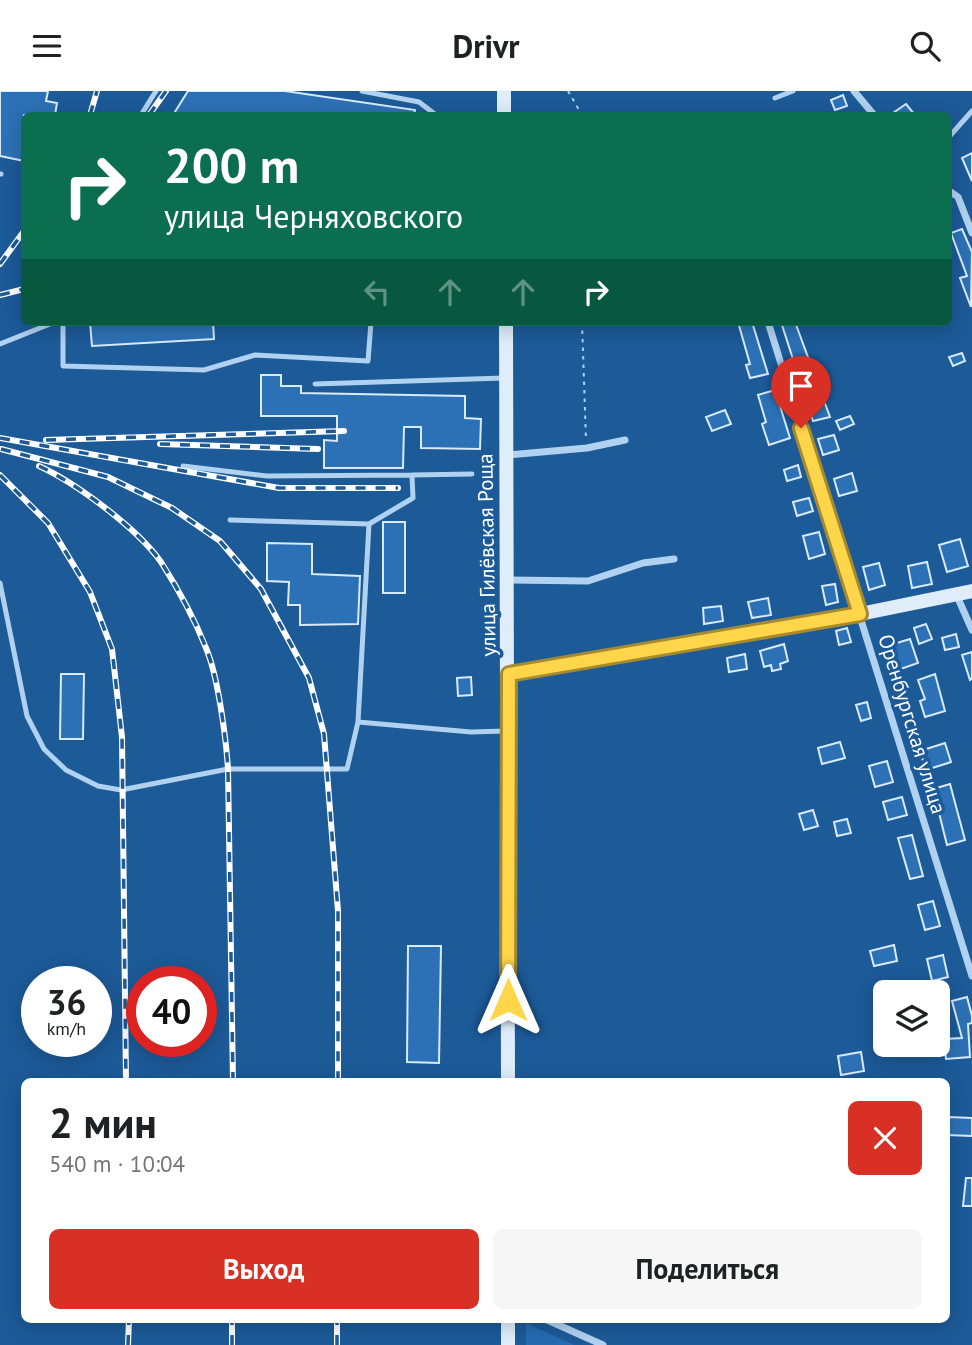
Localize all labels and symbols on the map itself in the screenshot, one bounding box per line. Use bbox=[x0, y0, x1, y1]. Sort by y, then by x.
pin bbox=[771, 356, 831, 428]
street label: улица Гилёвская Роща bbox=[471, 453, 502, 657]
street label: Оренбургская улица bbox=[872, 631, 953, 817]
position arrow bbox=[471, 963, 545, 1037]
speed limit sign: 40 bbox=[126, 966, 217, 1057]

